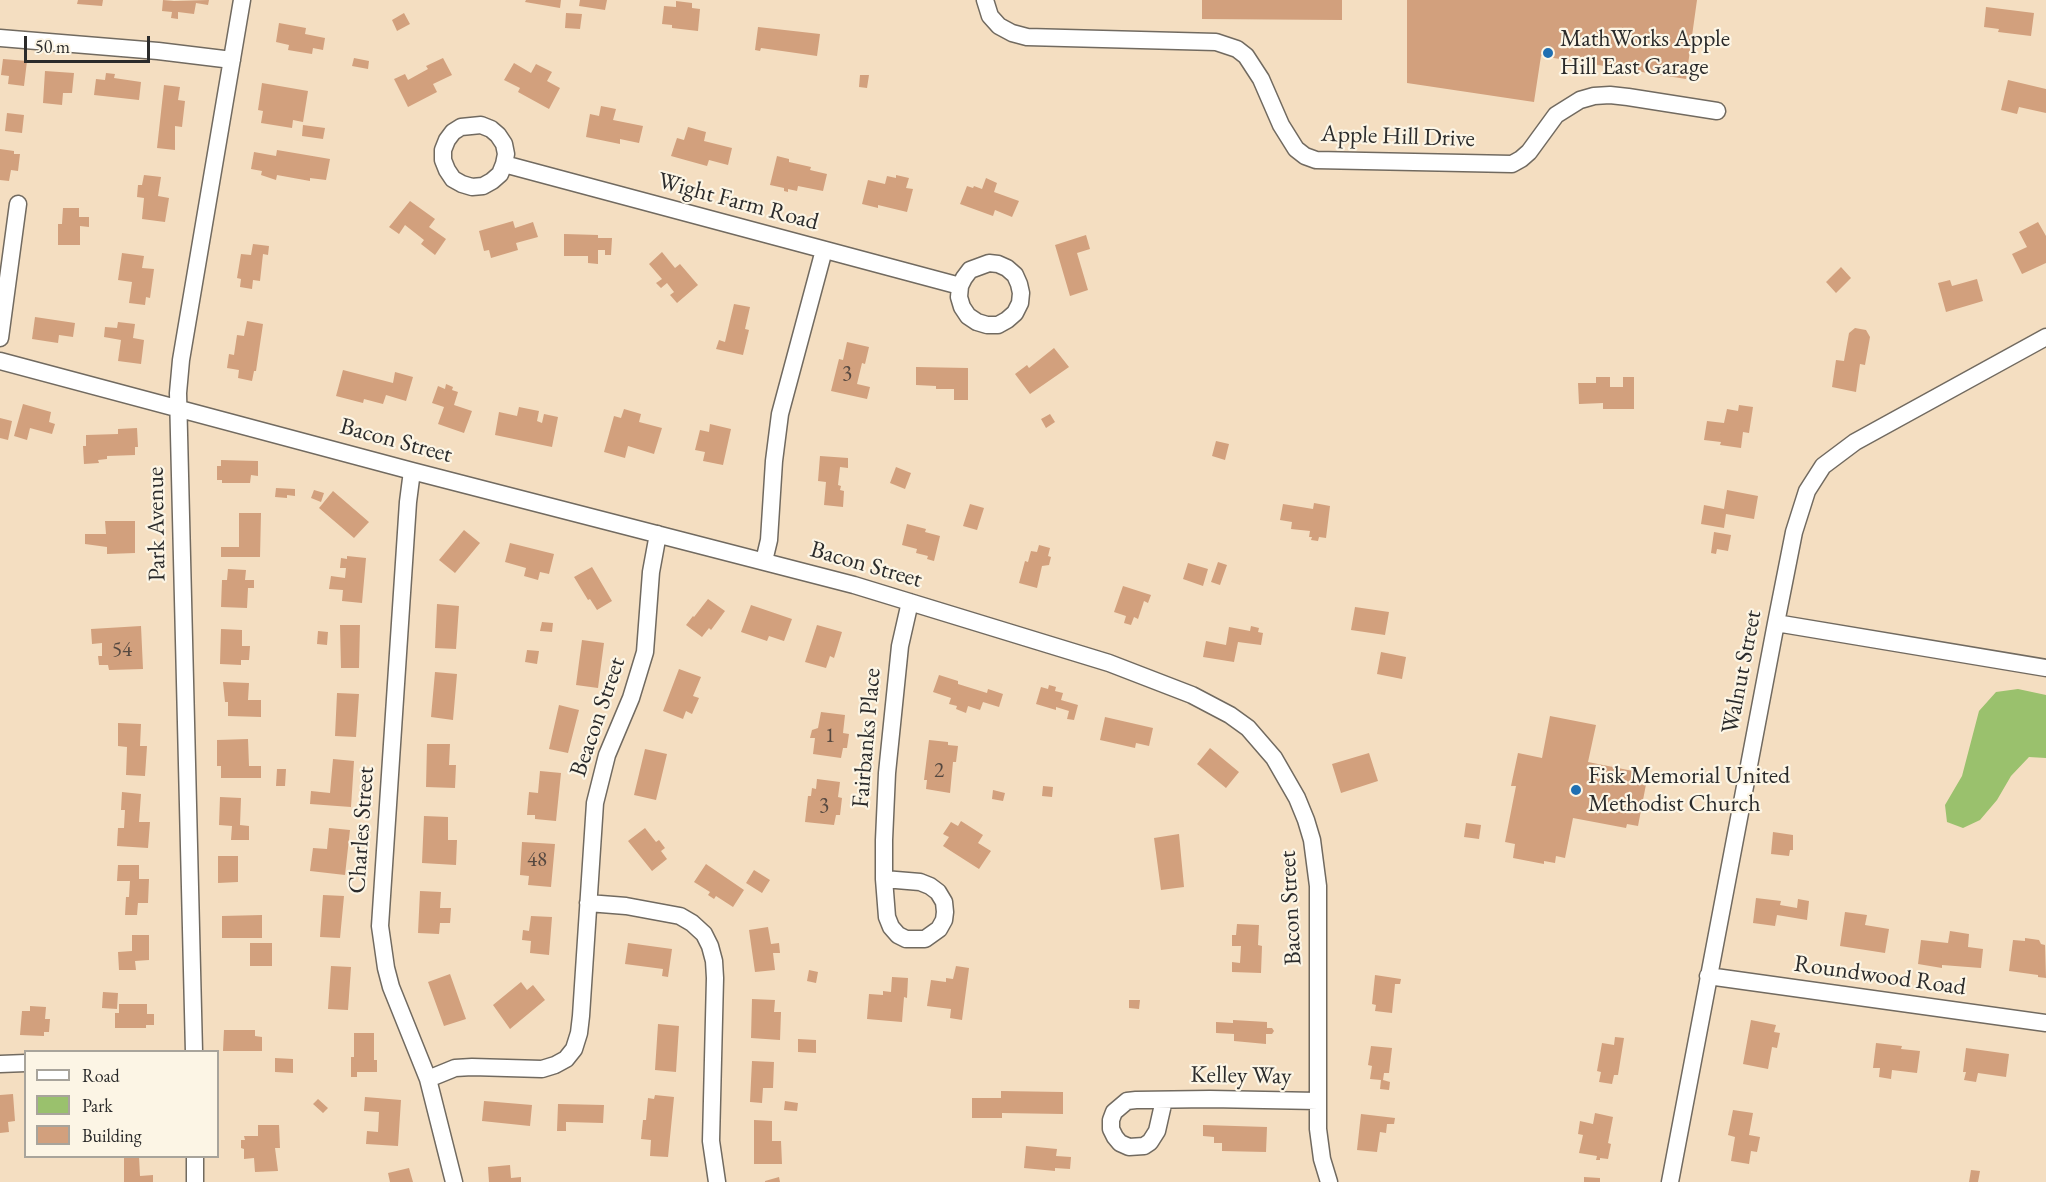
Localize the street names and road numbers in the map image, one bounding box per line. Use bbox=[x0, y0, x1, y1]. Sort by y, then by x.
street label: Apple Hill Drive bbox=[1321, 120, 1475, 154]
street label: Wight Farm Road bbox=[654, 167, 822, 237]
street label: Bacon Street bbox=[337, 412, 455, 470]
street label: Park Avenue bbox=[142, 466, 172, 582]
street label: Bacon Street bbox=[807, 535, 925, 595]
street label: Walnut Street bbox=[1716, 608, 1768, 736]
street label: Beacon Street bbox=[564, 654, 632, 780]
street label: Fairbanks Place bbox=[847, 667, 887, 809]
street label: Charles Street bbox=[343, 765, 381, 895]
street label: Bacon Street bbox=[1274, 850, 1308, 966]
street label: Roundwood Road bbox=[1792, 950, 1968, 1002]
street label: Kelley Way bbox=[1190, 1061, 1292, 1091]

